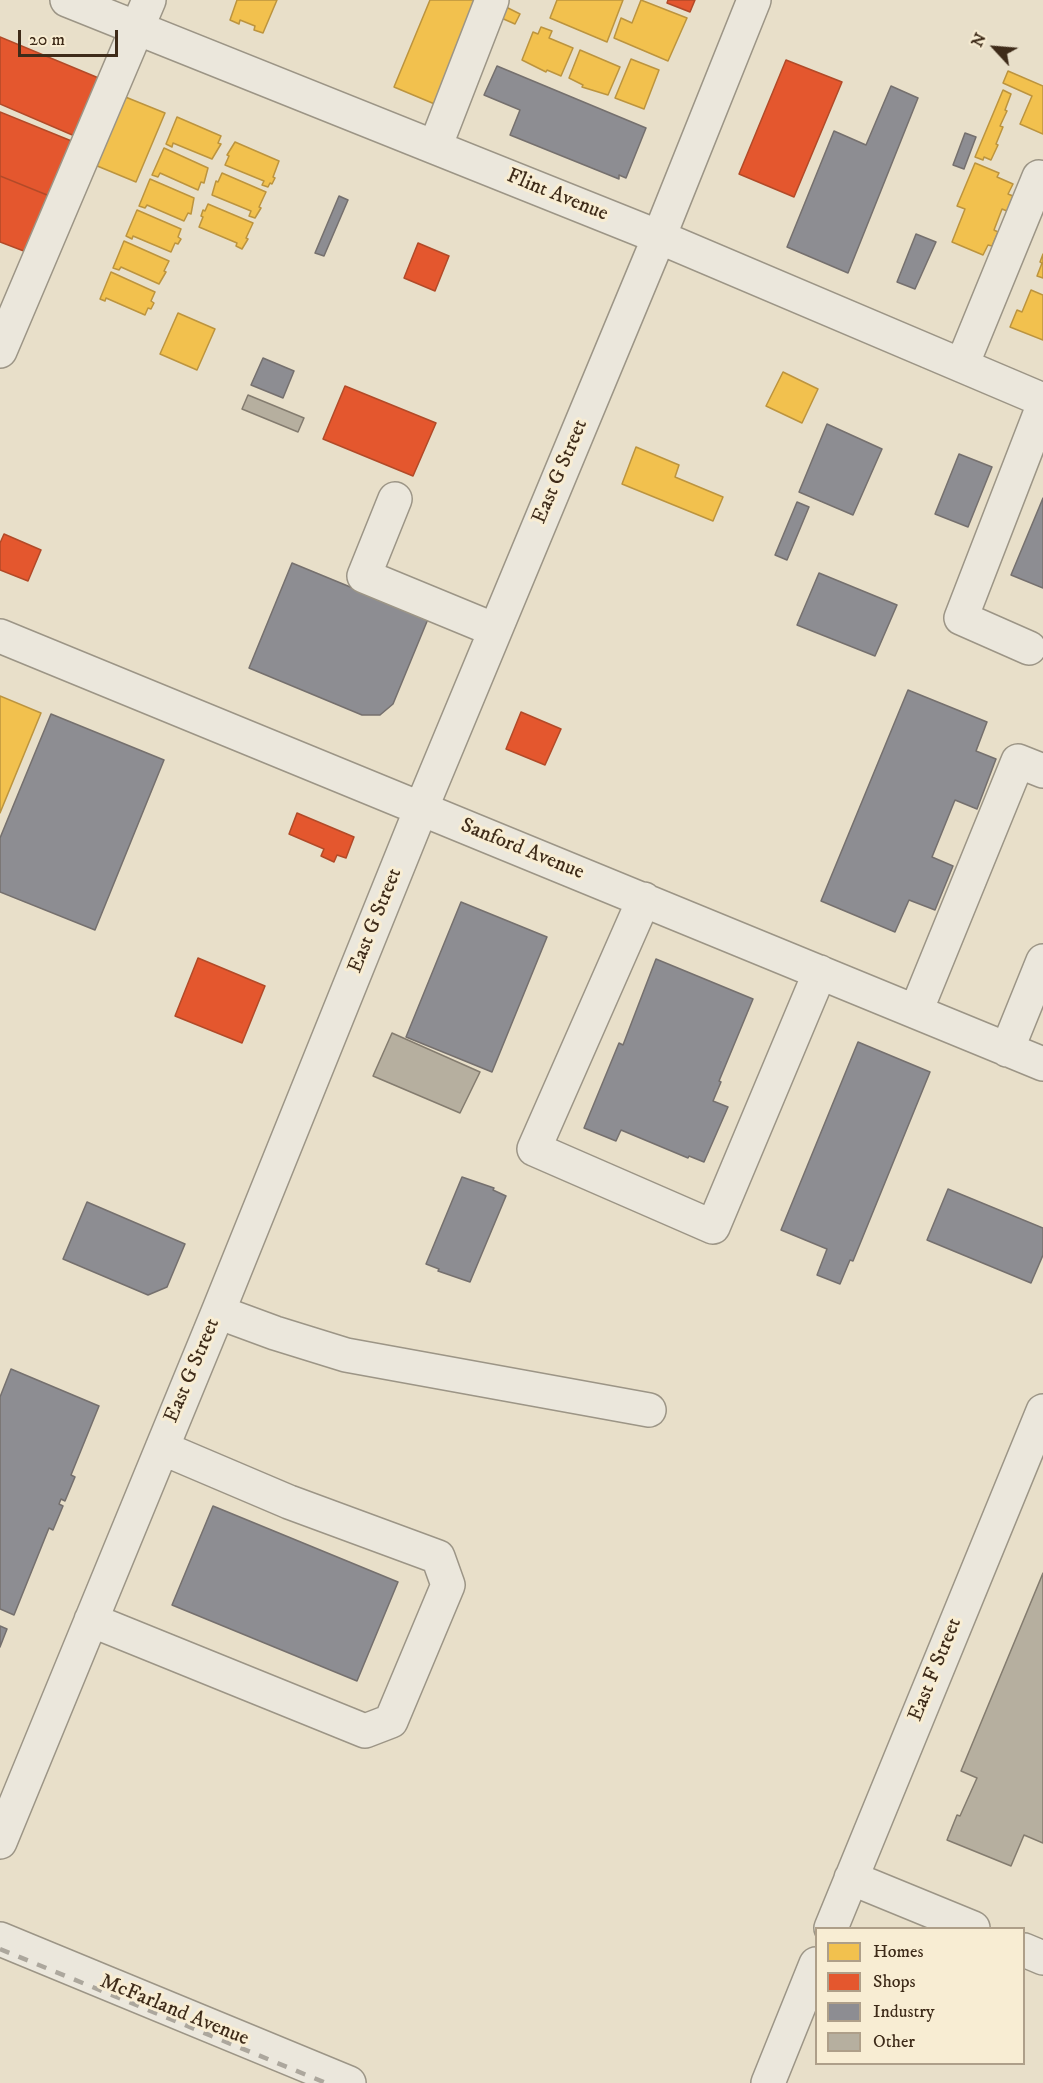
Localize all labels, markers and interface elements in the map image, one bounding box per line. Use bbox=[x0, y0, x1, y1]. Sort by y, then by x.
scale bar bbox=[21, 18, 122, 56]
north arrow bbox=[965, 18, 1025, 78]
text: 20 m bbox=[29, 29, 65, 51]
text: N bbox=[967, 30, 991, 50]
street label: Flint Avenue bbox=[503, 164, 611, 228]
street label: East G Street bbox=[528, 416, 594, 528]
street label: Sanford Avenue bbox=[457, 814, 587, 886]
street label: East G Street bbox=[344, 865, 408, 977]
street label: East G Street bbox=[160, 1315, 226, 1427]
street label: East F Street bbox=[904, 1615, 968, 1725]
legend bbox=[815, 1927, 1025, 2065]
text: Homes bbox=[873, 1941, 924, 1963]
street label: McFarland Avenue bbox=[96, 1970, 252, 2052]
text: Shops bbox=[873, 1971, 916, 1993]
text: Industry bbox=[873, 2001, 934, 2023]
text: Other bbox=[873, 2031, 915, 2053]

